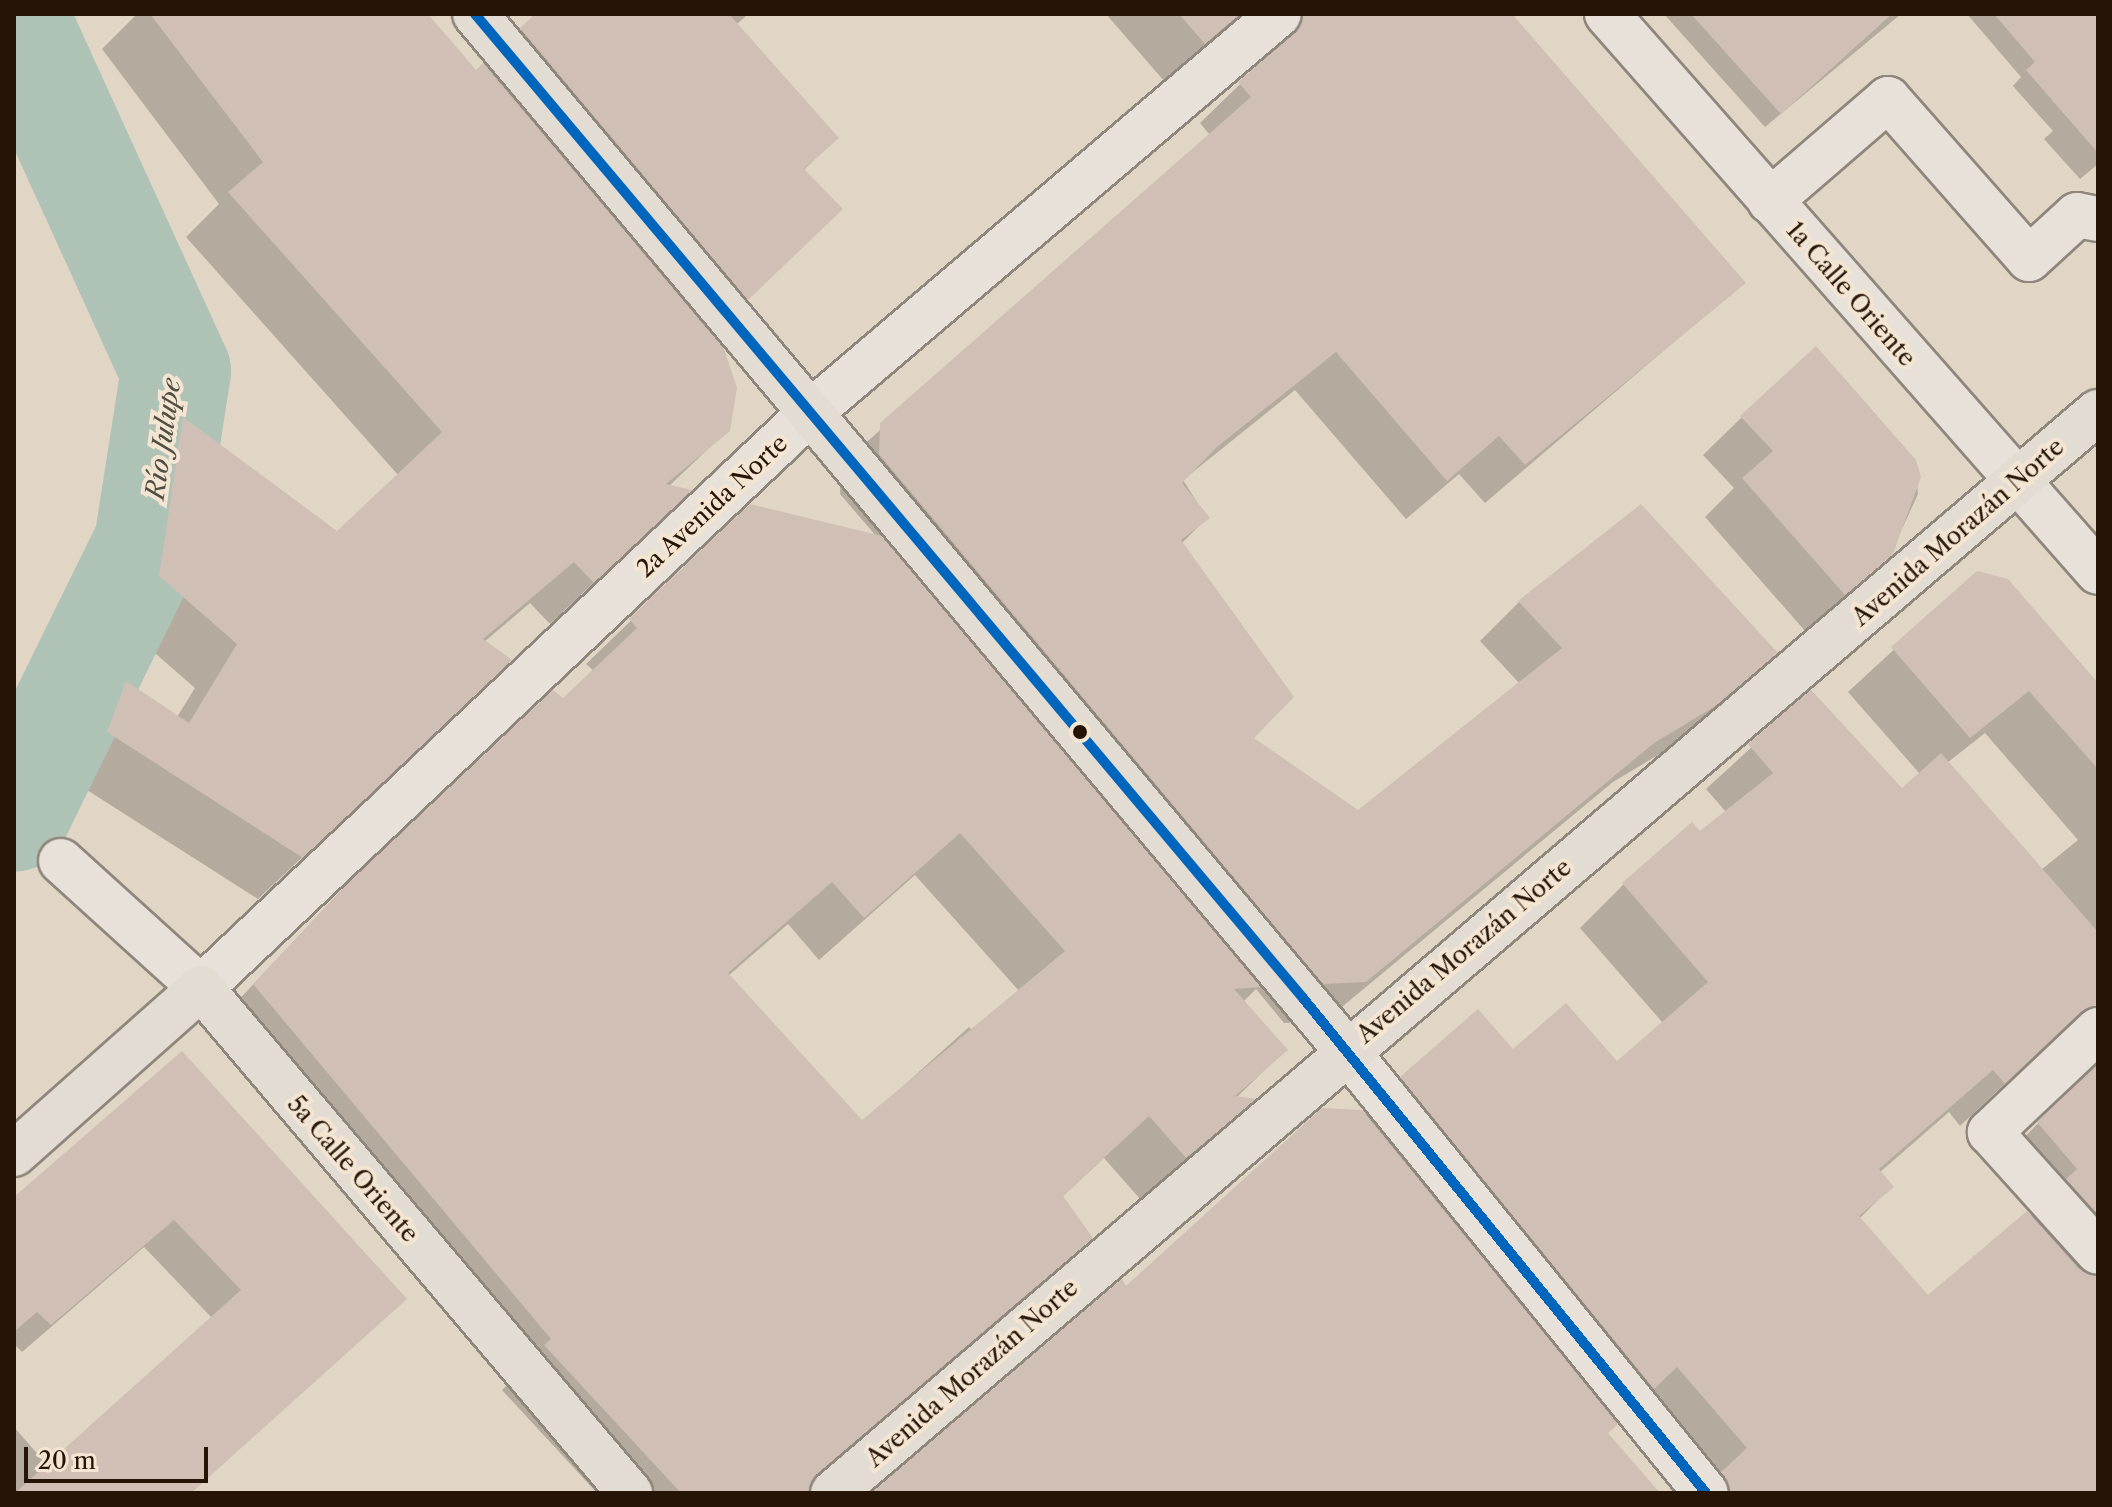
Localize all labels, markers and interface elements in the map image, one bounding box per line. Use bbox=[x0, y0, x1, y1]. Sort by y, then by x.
street label: 1a Calle Oriente bbox=[1780, 216, 1922, 372]
water label: Río Julupe bbox=[140, 376, 188, 502]
street label: 2a Avenida Norte bbox=[630, 428, 794, 584]
street label: Avenida Morazán Norte bbox=[1846, 432, 2070, 632]
unlabelled marker bbox=[1072, 724, 1088, 740]
street label: Avenida Morazán Norte bbox=[1351, 853, 1577, 1049]
street label: 5a Calle Oriente bbox=[281, 1090, 425, 1248]
street label: Avenida Morazán Norte bbox=[860, 1273, 1084, 1473]
scale bar bbox=[28, 1431, 212, 1481]
text: 20 m bbox=[38, 1446, 96, 1475]

